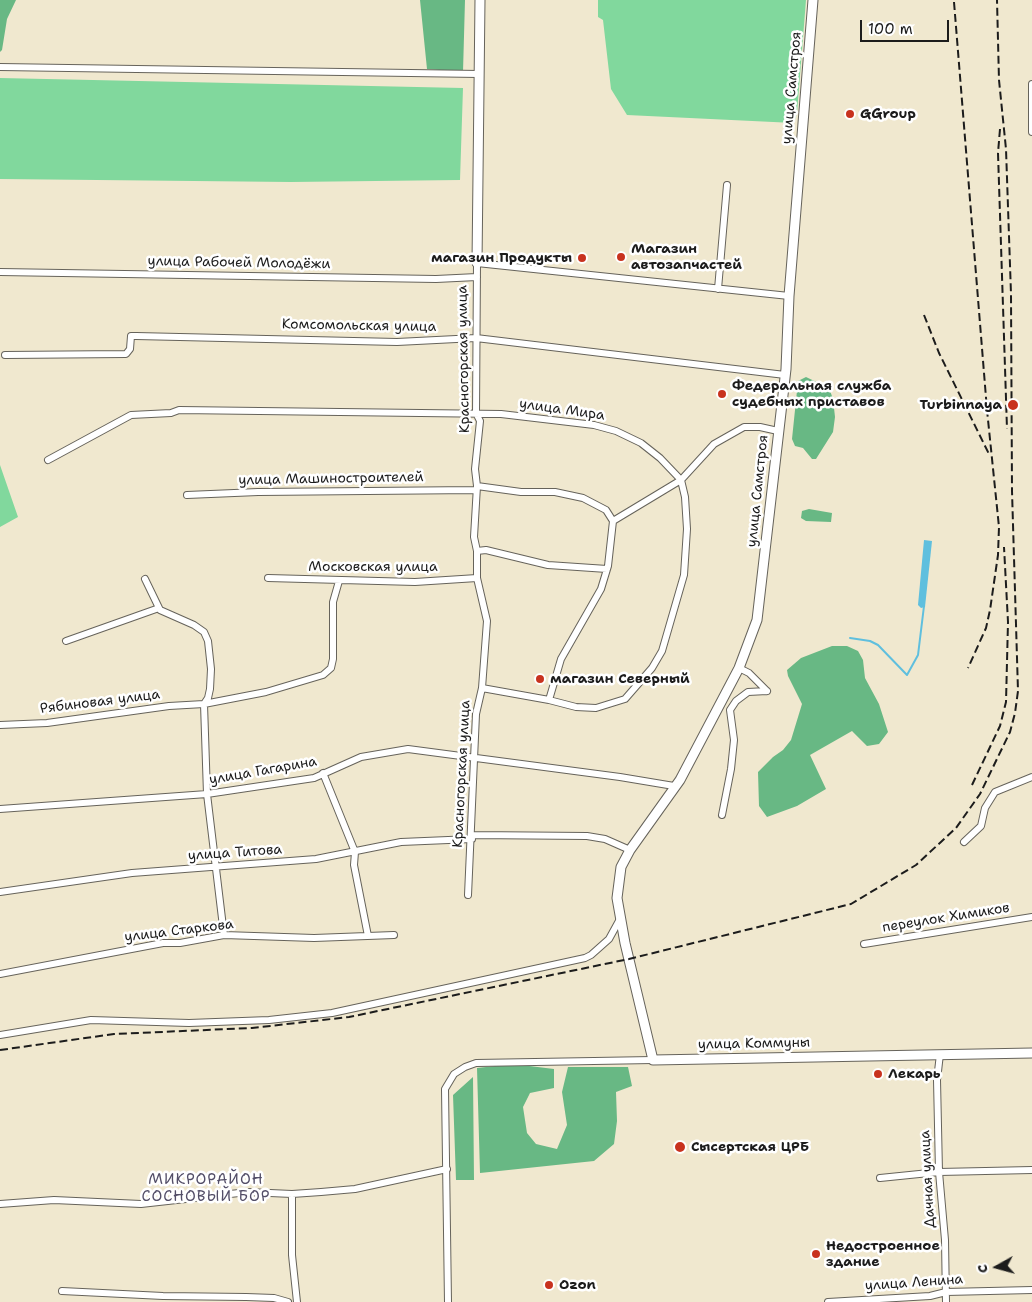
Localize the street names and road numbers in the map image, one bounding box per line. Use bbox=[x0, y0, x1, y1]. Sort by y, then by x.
street label: улица Самстроя bbox=[779, 31, 805, 145]
street label: улица Рабочей Молодёжи bbox=[147, 253, 331, 273]
street label: Красногорская улица bbox=[454, 285, 474, 433]
street label: Комсомольская улица bbox=[282, 316, 436, 336]
street label: улица Мира bbox=[518, 396, 606, 424]
street label: улица Самстроя bbox=[744, 434, 772, 548]
street label: улица Машиностроителей bbox=[238, 469, 424, 489]
street label: Московская улица bbox=[308, 559, 438, 575]
street label: Рябиновая улица bbox=[39, 686, 161, 718]
street label: Красногорская улица bbox=[450, 700, 474, 848]
street label: улица Гагарина bbox=[208, 753, 318, 789]
street label: улица Титова bbox=[187, 841, 283, 865]
street label: переулок Химиков bbox=[881, 900, 1011, 936]
street label: улица Старкова bbox=[124, 916, 234, 946]
street label: улица Коммуны bbox=[698, 1035, 810, 1053]
street label: Дачная улица bbox=[917, 1130, 939, 1228]
street label: улица Ленина bbox=[864, 1271, 964, 1295]

